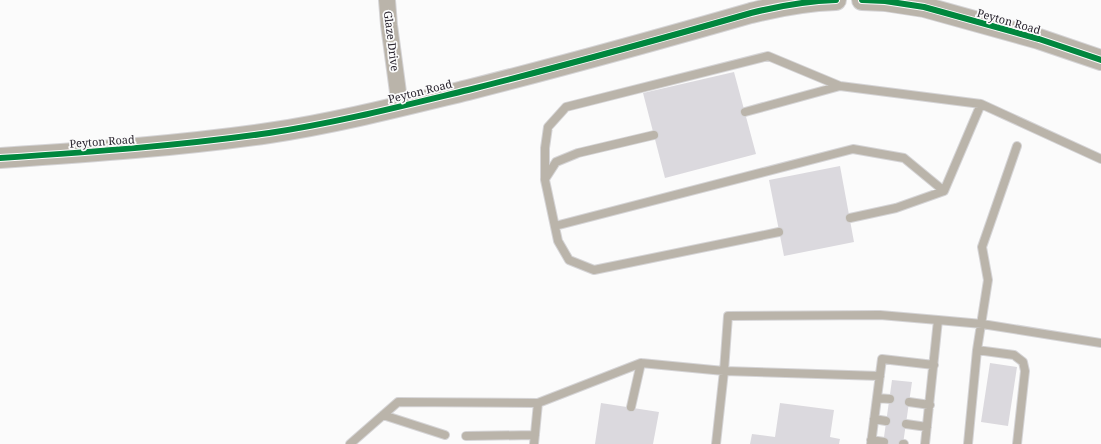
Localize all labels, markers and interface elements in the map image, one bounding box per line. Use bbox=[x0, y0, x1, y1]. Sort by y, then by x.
street label: Peyton Road bbox=[975, 5, 1043, 37]
street label: Glaze Drive bbox=[381, 10, 403, 72]
street label: Peyton Road bbox=[386, 76, 454, 106]
street label: Peyton Road bbox=[69, 131, 135, 151]

